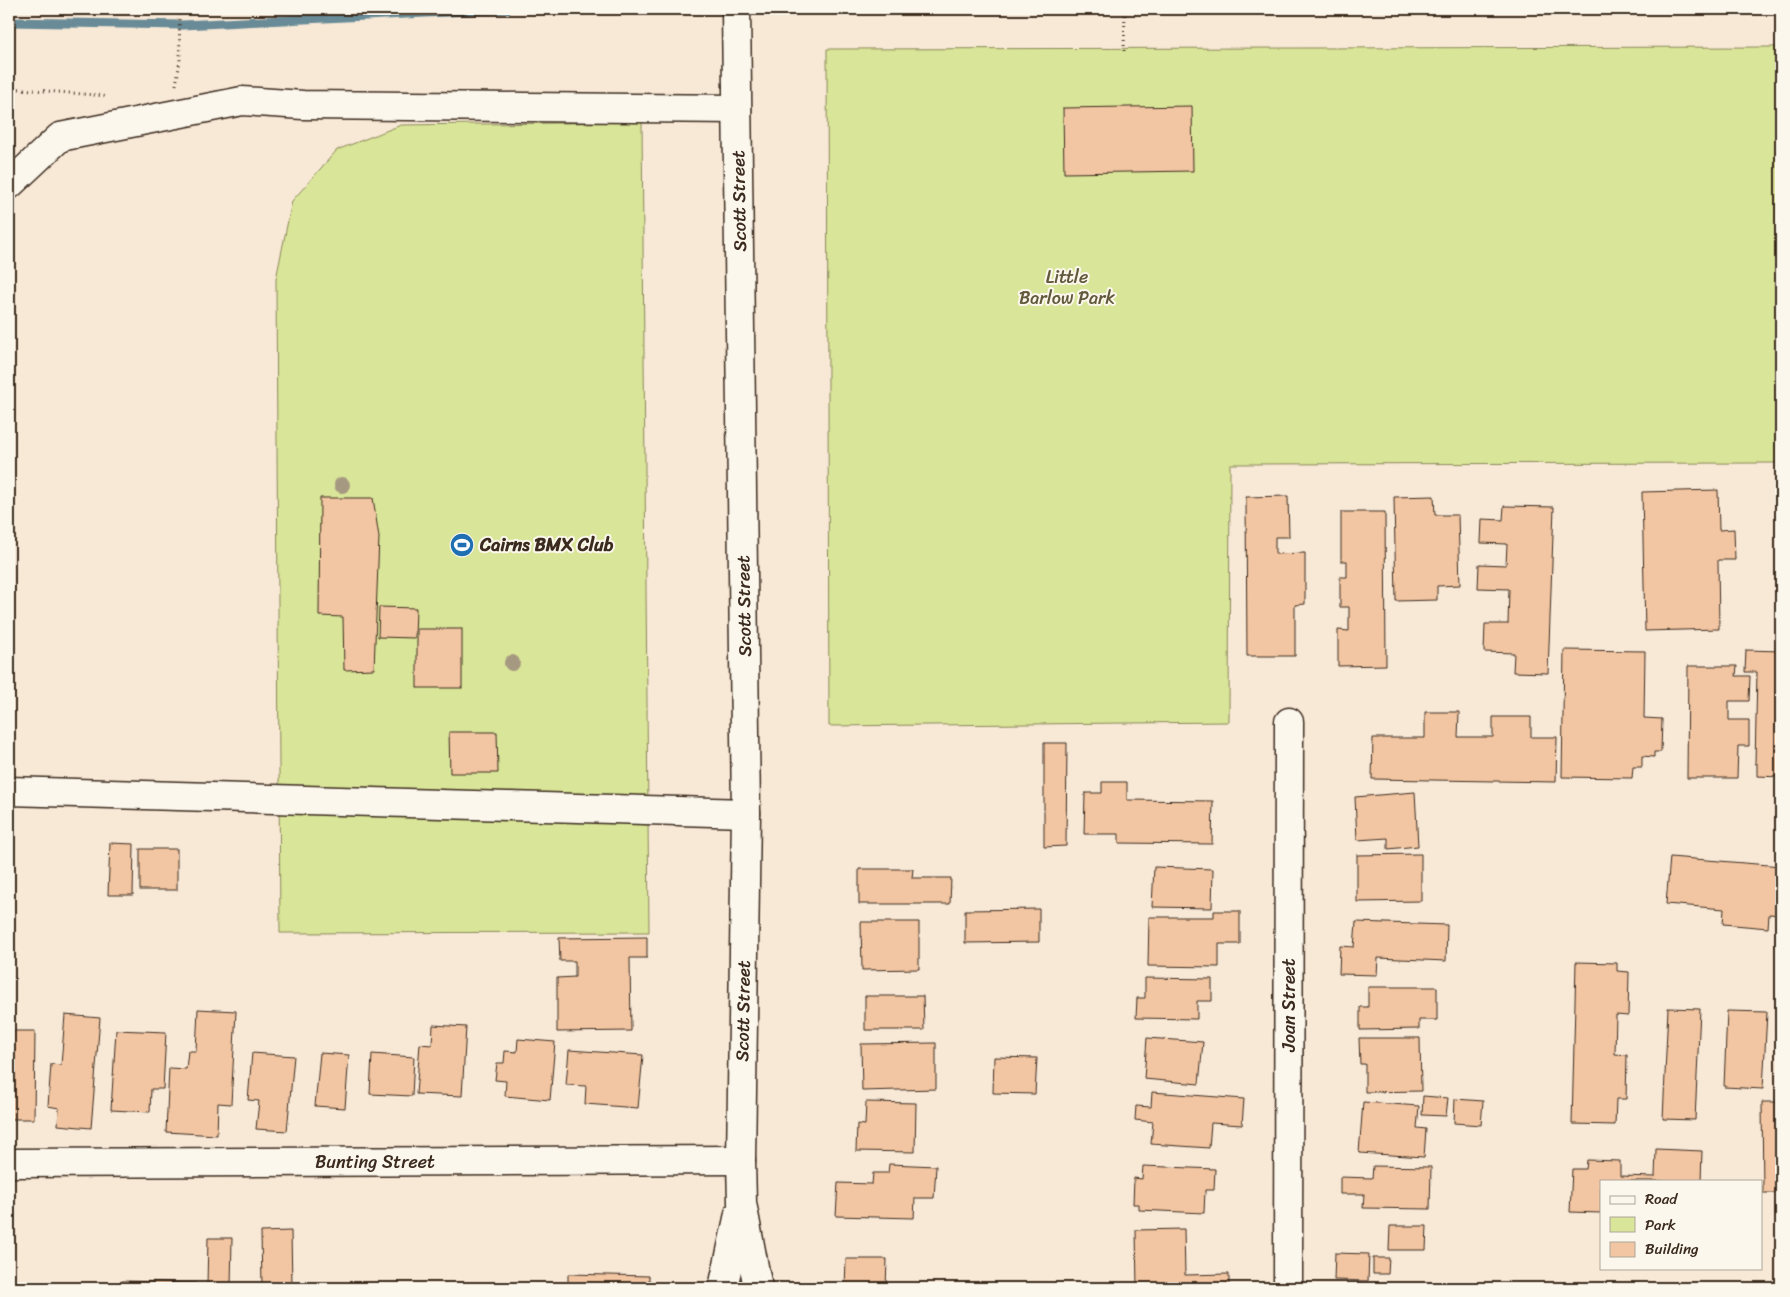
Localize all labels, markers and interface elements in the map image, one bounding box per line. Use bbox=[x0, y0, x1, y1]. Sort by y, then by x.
street label: Scott Street bbox=[722, 150, 756, 252]
park label: Little Barlow Park bbox=[1019, 261, 1115, 314]
place label: Cairns BMX Club bbox=[479, 529, 614, 561]
sports icon: Cairns BMX Club bbox=[449, 532, 475, 558]
street label: Scott Street bbox=[727, 555, 761, 657]
street label: Joan Street bbox=[1273, 958, 1305, 1053]
street label: Scott Street bbox=[726, 960, 760, 1062]
street label: Bunting Street bbox=[315, 1146, 435, 1178]
legend bbox=[1600, 1180, 1762, 1270]
text: Road bbox=[1645, 1186, 1678, 1212]
text: Park bbox=[1645, 1212, 1676, 1238]
text: Building bbox=[1645, 1236, 1699, 1262]

